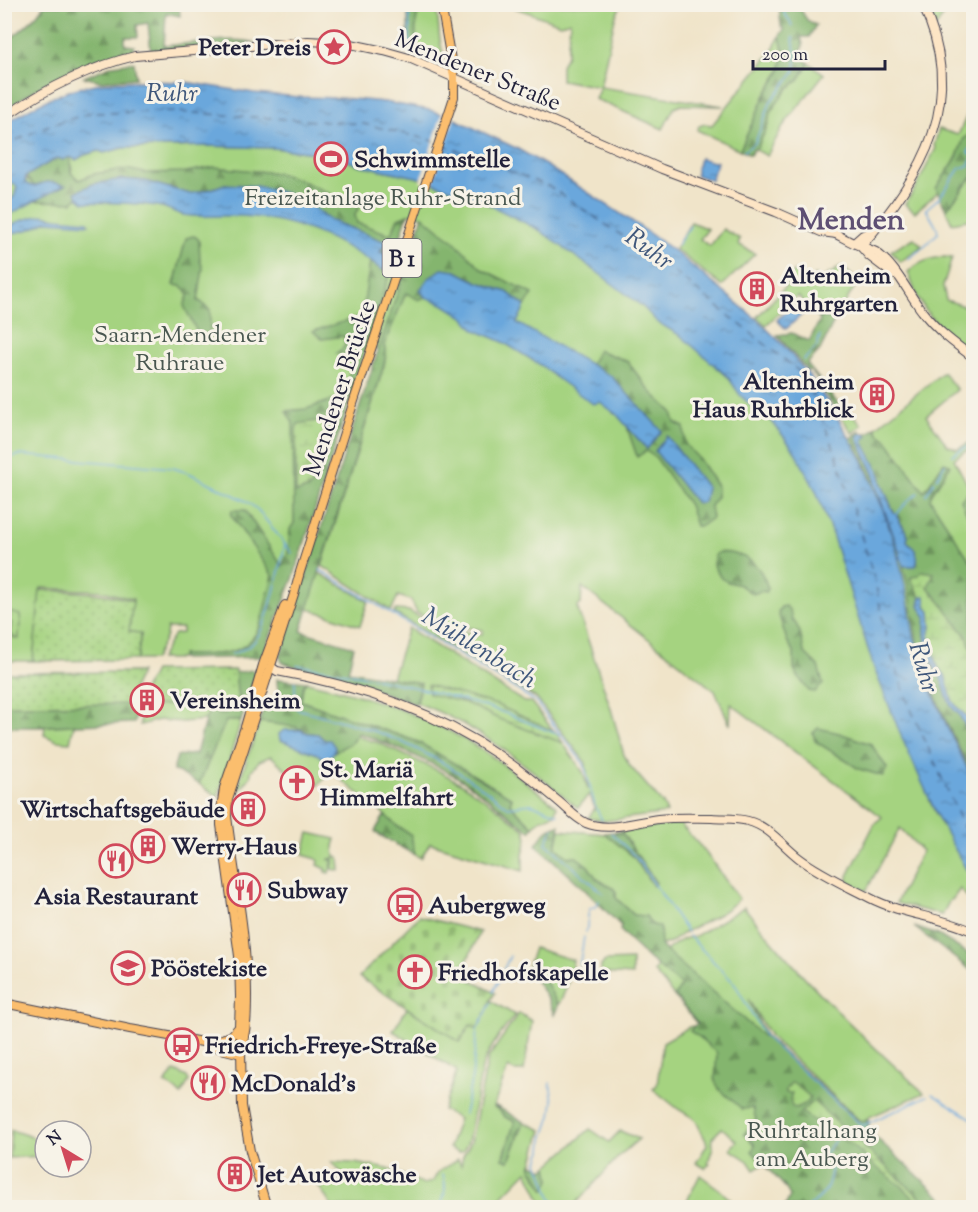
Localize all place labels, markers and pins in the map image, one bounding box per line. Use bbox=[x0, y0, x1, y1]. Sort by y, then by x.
place icon: Peter Dreis bbox=[316, 29, 352, 65]
place label: Peter Dreis bbox=[198, 32, 311, 66]
sports icon: Schwimmstelle bbox=[313, 141, 349, 177]
place label: Schwimmstelle bbox=[354, 144, 510, 178]
place label: Altenheim Ruhrgarten bbox=[780, 260, 899, 322]
building icon: Altenheim Ruhrgarten bbox=[739, 271, 775, 307]
place label: Altenheim Haus Ruhrblick bbox=[693, 366, 855, 428]
building icon: Altenheim Haus Ruhrblick bbox=[859, 377, 895, 413]
building icon: Vereinsheim bbox=[129, 682, 165, 718]
place label: Vereinsheim bbox=[170, 685, 301, 719]
place label: St. Mariä Himmelfahrt bbox=[320, 754, 454, 816]
church icon: St. Mariä Himmelfahrt bbox=[279, 765, 315, 801]
building icon: Wirtschaftsgebäude bbox=[230, 791, 266, 827]
place label: Wirtschaftsgebäude bbox=[20, 794, 225, 828]
building icon: Werry-Haus bbox=[130, 828, 166, 864]
place label: Werry-Haus bbox=[171, 831, 297, 865]
restaurant icon: Asia Restaurant bbox=[98, 843, 134, 879]
restaurant icon: Subway bbox=[226, 872, 262, 908]
place label: Subway bbox=[267, 875, 348, 909]
place label: Asia Restaurant bbox=[34, 881, 199, 915]
bus stop icon: Aubergweg bbox=[387, 887, 423, 923]
place label: Aubergweg bbox=[428, 890, 546, 924]
school or university icon: Pööstekiste bbox=[110, 950, 146, 986]
place label: Pööstekiste bbox=[151, 953, 267, 987]
church icon: Friedhofskapelle bbox=[397, 954, 433, 990]
place label: Friedhofskapelle bbox=[438, 957, 609, 991]
bus stop icon: Friedrich-Freye-Straße bbox=[164, 1027, 200, 1063]
place label: Friedrich-Freye-Straße bbox=[205, 1030, 437, 1064]
restaurant icon: McDonald's bbox=[190, 1065, 226, 1101]
place label: McDonald's bbox=[231, 1068, 356, 1102]
building icon: Jet Autowäsche bbox=[217, 1156, 253, 1192]
place label: Jet Autowäsche bbox=[256, 1159, 417, 1193]

